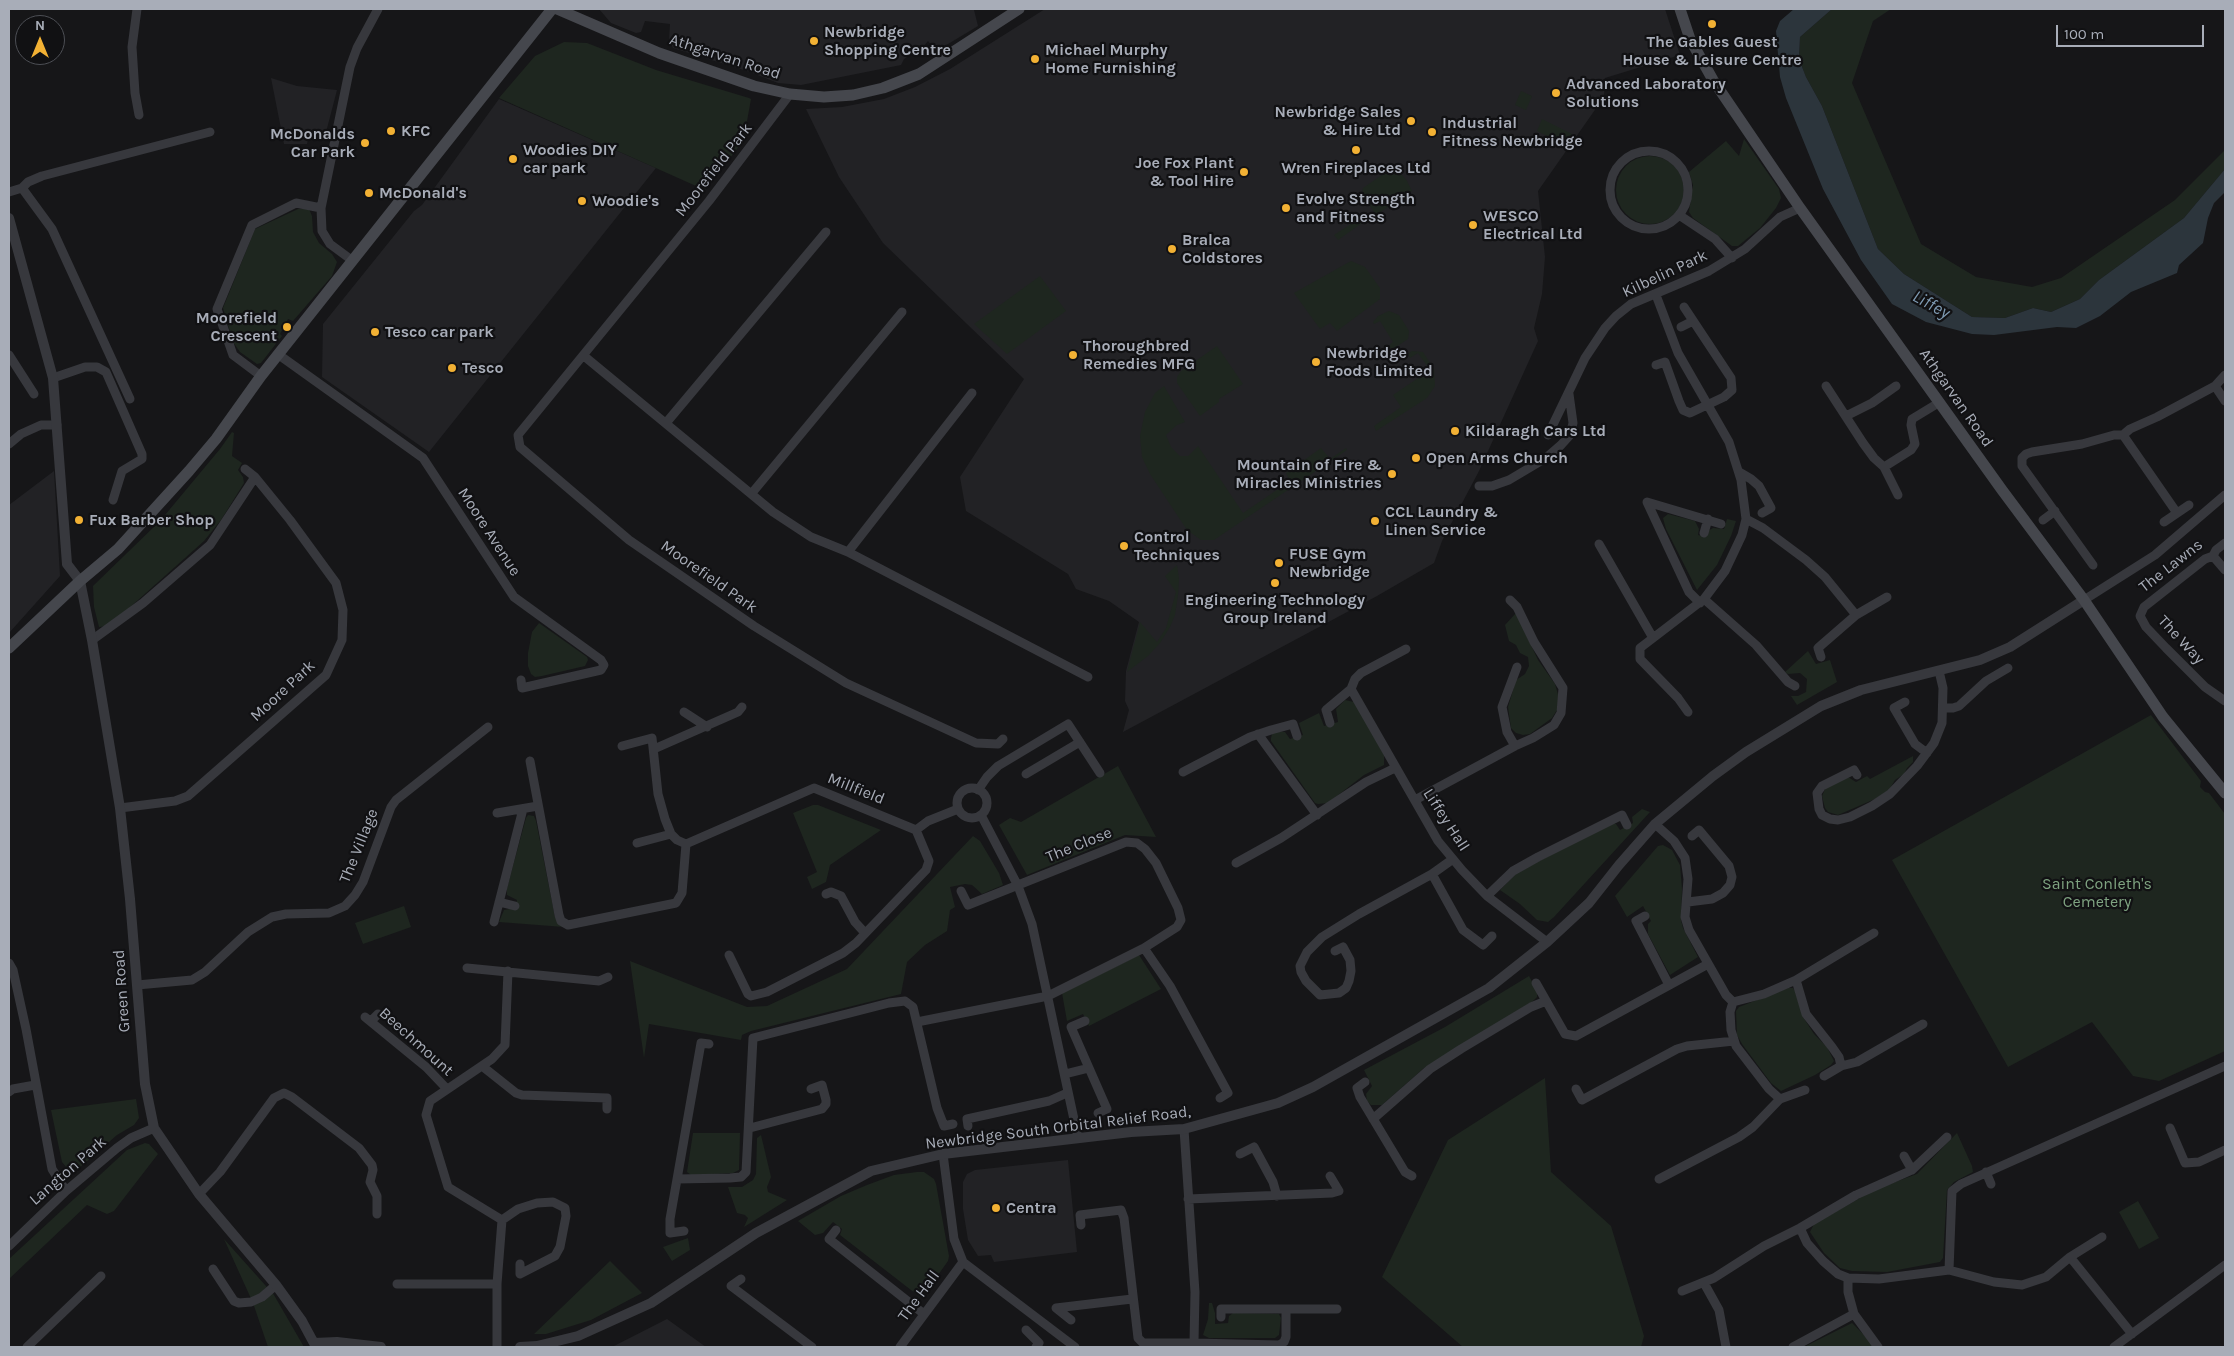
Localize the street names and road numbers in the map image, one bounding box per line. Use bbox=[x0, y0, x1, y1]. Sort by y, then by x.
street label: Athgarvan Road bbox=[667, 30, 783, 84]
street label: Moorefield Park bbox=[671, 119, 757, 221]
street label: Kilbelin Park bbox=[1619, 246, 1711, 302]
street label: Athgarvan Road bbox=[1915, 345, 1997, 451]
street label: Moore Avenue bbox=[453, 484, 525, 580]
street label: The Lawns bbox=[2135, 535, 2207, 597]
street label: Moorefield Park bbox=[657, 537, 761, 617]
street label: The Way bbox=[2154, 612, 2208, 668]
street label: Moore Park bbox=[247, 656, 319, 726]
street label: Millfield bbox=[825, 769, 887, 809]
street label: Liffey Hall bbox=[1419, 785, 1473, 855]
street label: The Village bbox=[335, 806, 383, 886]
street label: The Close bbox=[1043, 823, 1115, 867]
street label: Green Road bbox=[110, 949, 134, 1033]
street label: Beechmount bbox=[375, 1004, 457, 1080]
street label: Newbridge South Orbital Relief Road, bbox=[924, 1102, 1192, 1154]
street label: Langton Park bbox=[26, 1132, 110, 1210]
street label: The Hall bbox=[894, 1267, 944, 1325]

